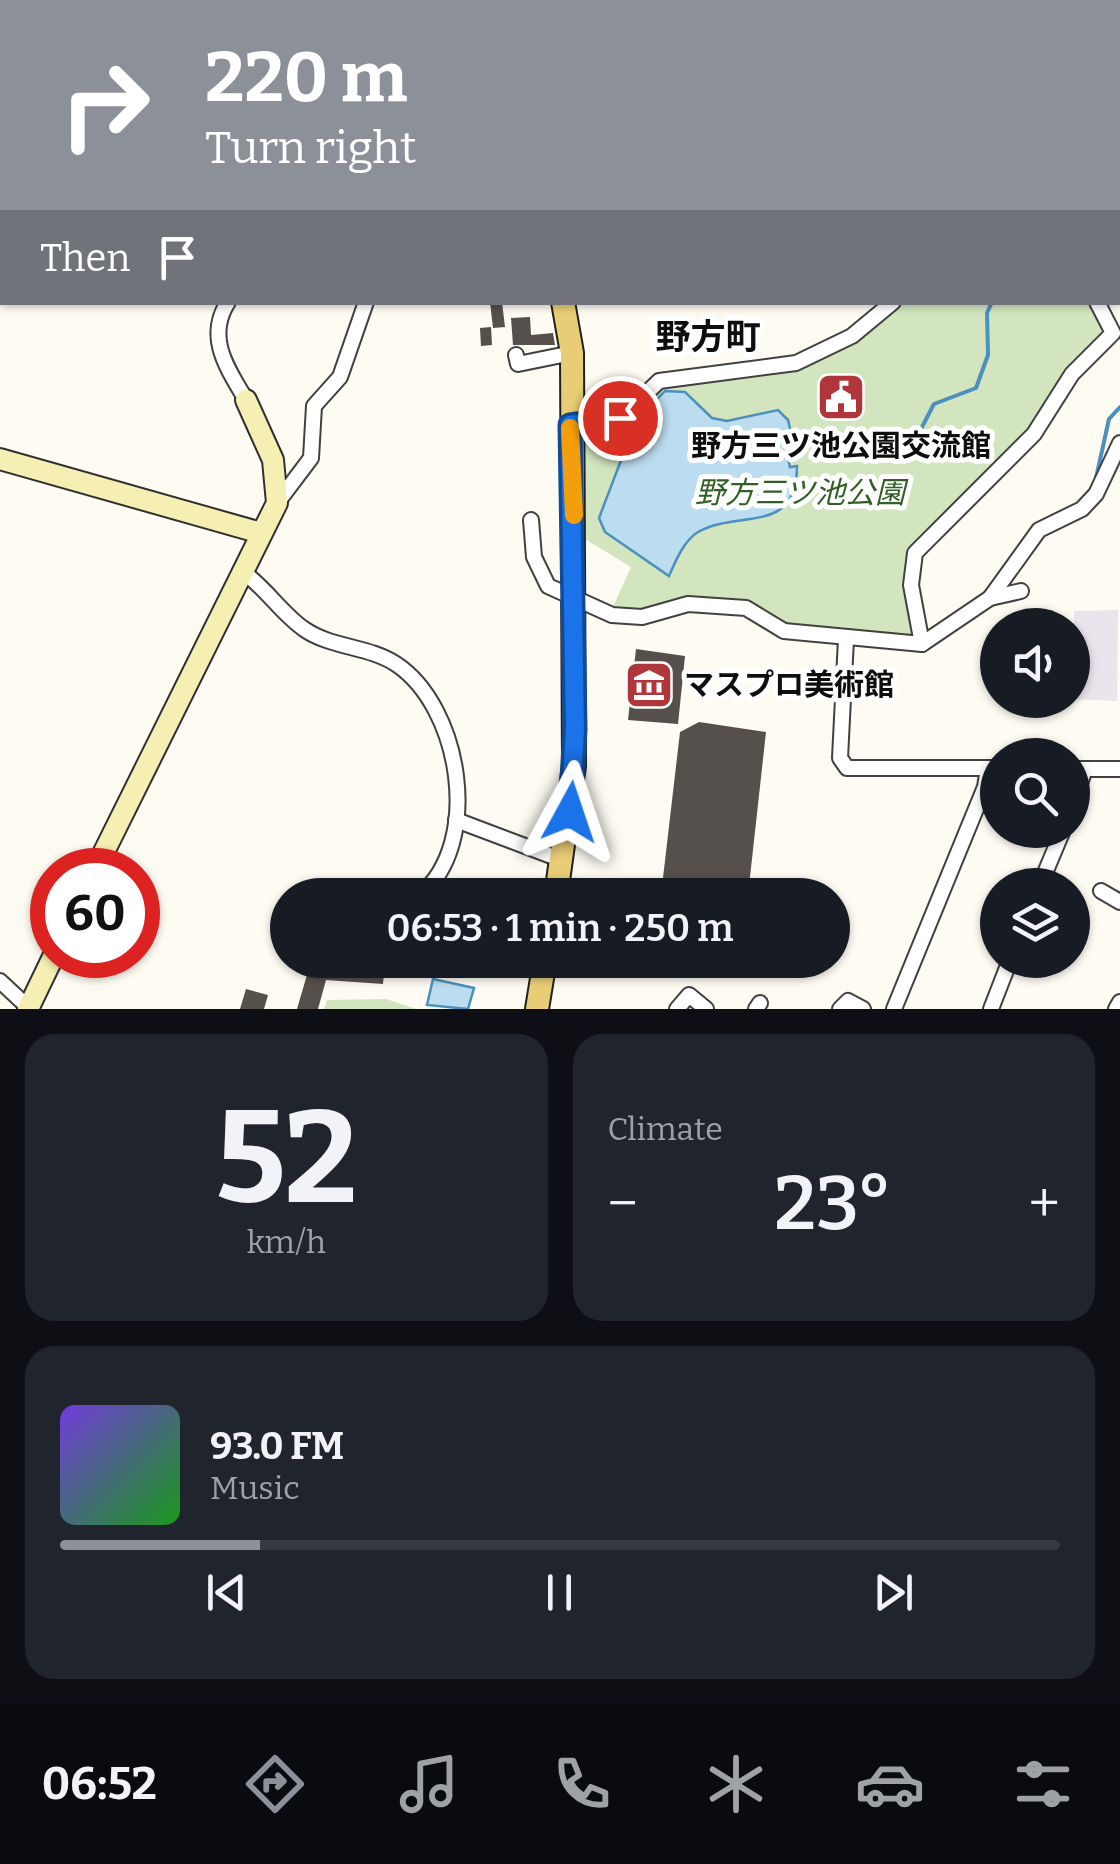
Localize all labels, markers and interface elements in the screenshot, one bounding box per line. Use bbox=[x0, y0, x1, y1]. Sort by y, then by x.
text: 220 m bbox=[205, 36, 408, 120]
icon: right bbox=[40, 40, 170, 170]
text: Turn right bbox=[205, 121, 417, 175]
icon: arrive bbox=[150, 230, 205, 285]
text: Then bbox=[40, 235, 130, 281]
district label: 野方町 bbox=[655, 316, 761, 358]
public building icon: 野方三ツ池公園交流館 bbox=[815, 371, 867, 423]
pin bbox=[578, 376, 663, 461]
icon: arrive bbox=[593, 391, 648, 446]
place label: 野方三ツ池公園交流館 bbox=[691, 428, 991, 464]
park label: 野方三ツ池公園 bbox=[695, 475, 909, 511]
map controls bbox=[980, 608, 1090, 978]
button: sound bbox=[980, 608, 1090, 718]
museum icon: マスプロ美術館 bbox=[623, 659, 675, 711]
place label: マスプロ美術館 bbox=[684, 667, 894, 703]
button: search bbox=[980, 738, 1090, 848]
position arrow bbox=[518, 760, 622, 864]
speed limit sign: 60 bbox=[30, 848, 160, 978]
button: layers bbox=[980, 868, 1090, 978]
text: 06:53 · 1 min · 250 m bbox=[386, 905, 734, 951]
text: 52 bbox=[215, 1080, 358, 1236]
text: Climate bbox=[608, 1110, 723, 1148]
text: 23° bbox=[774, 1159, 892, 1249]
text: − bbox=[608, 1171, 638, 1237]
text: + bbox=[1029, 1171, 1060, 1237]
text: km/h bbox=[247, 1223, 326, 1261]
text: 93.0 FM bbox=[210, 1423, 344, 1469]
text: Music bbox=[210, 1469, 300, 1507]
icon: previous bbox=[199, 1565, 254, 1620]
icon: pause bbox=[532, 1565, 587, 1620]
icon: next bbox=[866, 1565, 921, 1620]
icon: directions bbox=[240, 1749, 310, 1819]
icon: music bbox=[394, 1749, 464, 1819]
icon: phone bbox=[547, 1749, 617, 1819]
icon: climate bbox=[701, 1749, 771, 1819]
icon: car bbox=[855, 1749, 925, 1819]
icon: filters bbox=[1008, 1749, 1078, 1819]
text: 06:52 bbox=[42, 1757, 157, 1811]

